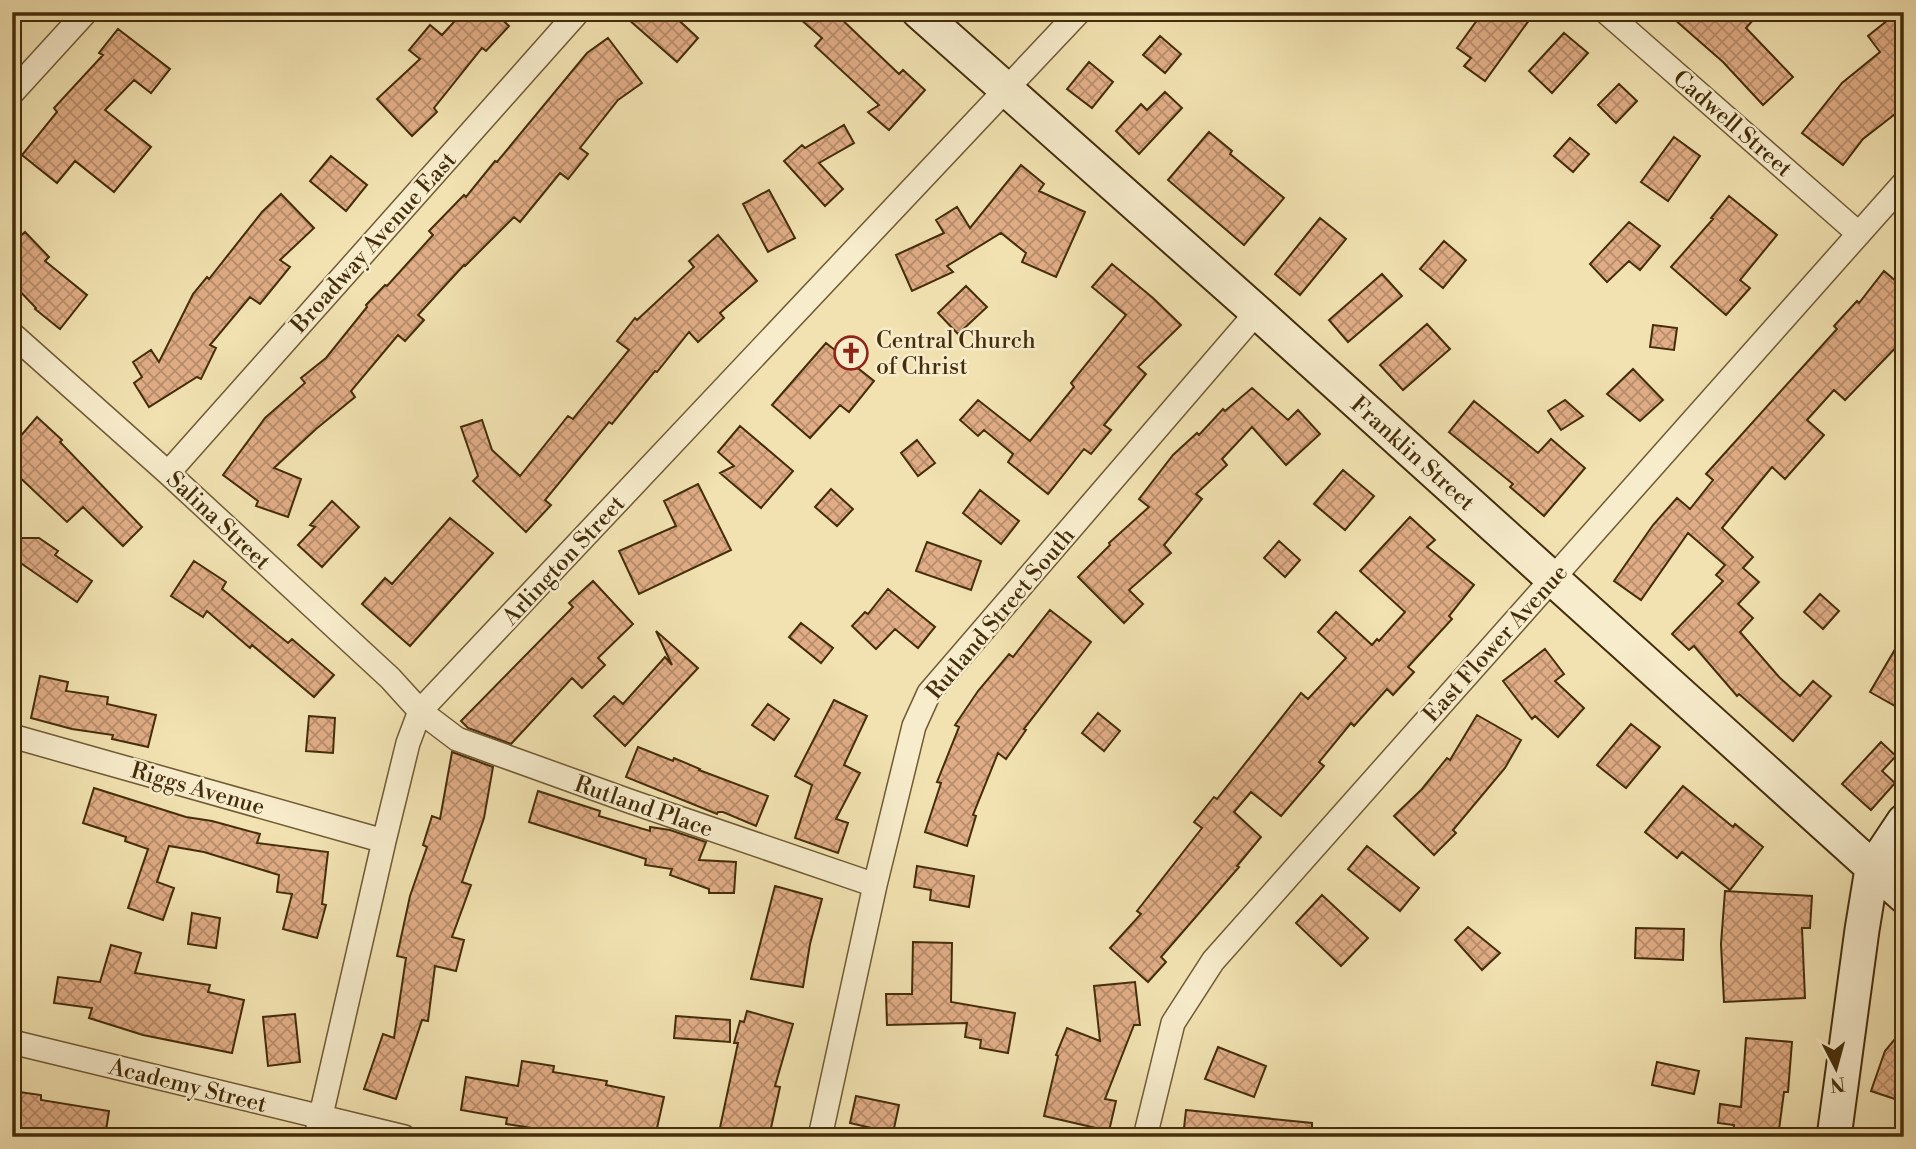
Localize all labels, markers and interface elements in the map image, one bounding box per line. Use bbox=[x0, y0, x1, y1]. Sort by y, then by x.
street label: Cadwell Street bbox=[1667, 64, 1798, 183]
street label: Broadway Avenue East bbox=[285, 147, 462, 340]
place label: Central Church of Christ bbox=[876, 327, 1036, 381]
church icon: Central Church of Christ bbox=[832, 334, 870, 372]
street label: Franklin Street bbox=[1344, 391, 1480, 517]
street label: Salina Street bbox=[161, 466, 276, 576]
street label: Arlington Street bbox=[496, 490, 631, 632]
street label: Rutland Street South bbox=[921, 522, 1081, 705]
street label: East Flower Avenue bbox=[1417, 559, 1574, 728]
street label: Riggs Avenue bbox=[128, 756, 268, 821]
street label: Rutland Place bbox=[571, 770, 717, 844]
north arrow bbox=[1800, 1034, 1870, 1104]
street label: Academy Street bbox=[105, 1053, 269, 1119]
text: N bbox=[1829, 1071, 1846, 1097]

